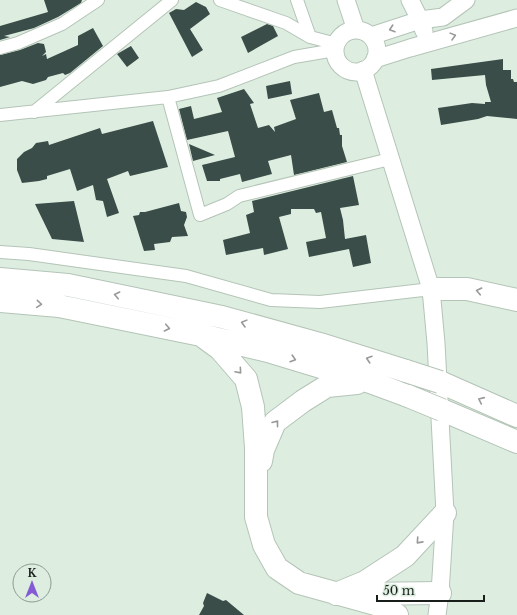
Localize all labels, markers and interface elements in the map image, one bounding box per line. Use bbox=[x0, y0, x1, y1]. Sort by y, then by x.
one-way arrow bbox=[389, 25, 396, 33]
one-way arrow bbox=[449, 32, 456, 41]
one-way arrow bbox=[476, 288, 482, 296]
one-way arrow bbox=[114, 292, 120, 300]
one-way arrow bbox=[36, 300, 42, 309]
one-way arrow bbox=[241, 319, 248, 328]
one-way arrow bbox=[163, 324, 170, 332]
one-way arrow bbox=[289, 354, 296, 363]
one-way arrow bbox=[365, 356, 372, 364]
one-way arrow bbox=[235, 367, 242, 374]
one-way arrow bbox=[478, 397, 486, 405]
one-way arrow bbox=[272, 420, 279, 428]
one-way arrow bbox=[416, 537, 423, 544]
north arrow bbox=[12, 563, 52, 603]
text: K bbox=[27, 566, 37, 580]
scale bar bbox=[377, 577, 484, 603]
text: 50 m bbox=[383, 583, 415, 598]

